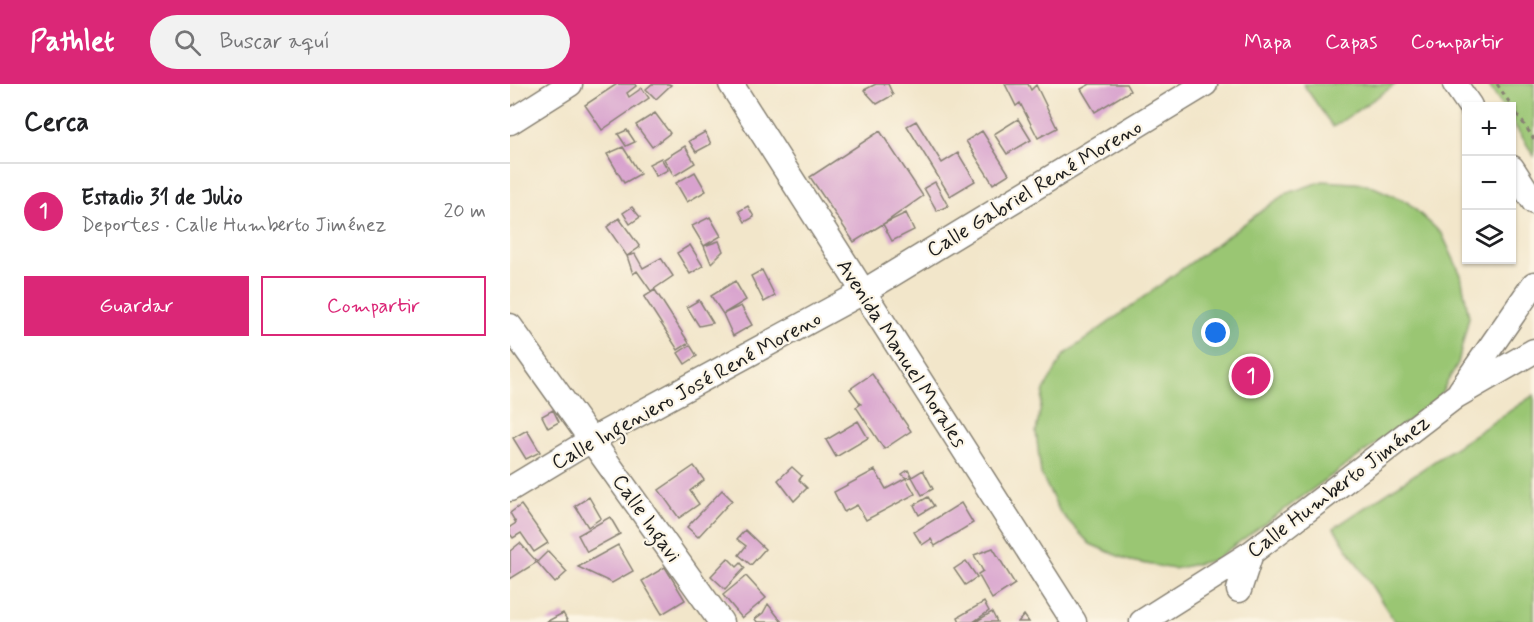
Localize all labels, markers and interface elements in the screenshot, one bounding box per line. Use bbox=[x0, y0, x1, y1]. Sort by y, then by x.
search box bbox=[150, 15, 570, 69]
text: Pathlet bbox=[30, 24, 114, 61]
icon: search bbox=[171, 26, 204, 59]
text: Buscar aquí bbox=[219, 28, 330, 56]
text: Mapa bbox=[1244, 28, 1292, 56]
text: Capas bbox=[1325, 28, 1378, 56]
text: Compartir bbox=[1411, 28, 1504, 56]
map controls bbox=[1462, 102, 1516, 264]
button: + bbox=[1462, 102, 1516, 156]
text: Cerca bbox=[24, 106, 89, 140]
street label: Calle Gabriel René Moreno bbox=[922, 113, 1147, 264]
button: − bbox=[1462, 156, 1516, 210]
text: Estadio 31 de Julio bbox=[81, 184, 243, 212]
text: 1 bbox=[39, 198, 48, 225]
text: 20 m bbox=[443, 198, 486, 225]
button: layers bbox=[1462, 210, 1516, 264]
text: Deportes · Calle Humberto Jiménez bbox=[81, 212, 386, 239]
street label: Avenida Manuel Morales bbox=[830, 254, 973, 453]
button: Guardar bbox=[24, 276, 249, 336]
button: Compartir bbox=[261, 276, 486, 336]
street label: Calle Ingeniero José René Moreno bbox=[547, 305, 827, 479]
your location bbox=[1201, 318, 1230, 347]
pin: 1 bbox=[1232, 354, 1270, 398]
street label: Calle Humberto Jiménez bbox=[1242, 409, 1436, 565]
street label: Calle Ingavi bbox=[604, 469, 687, 570]

